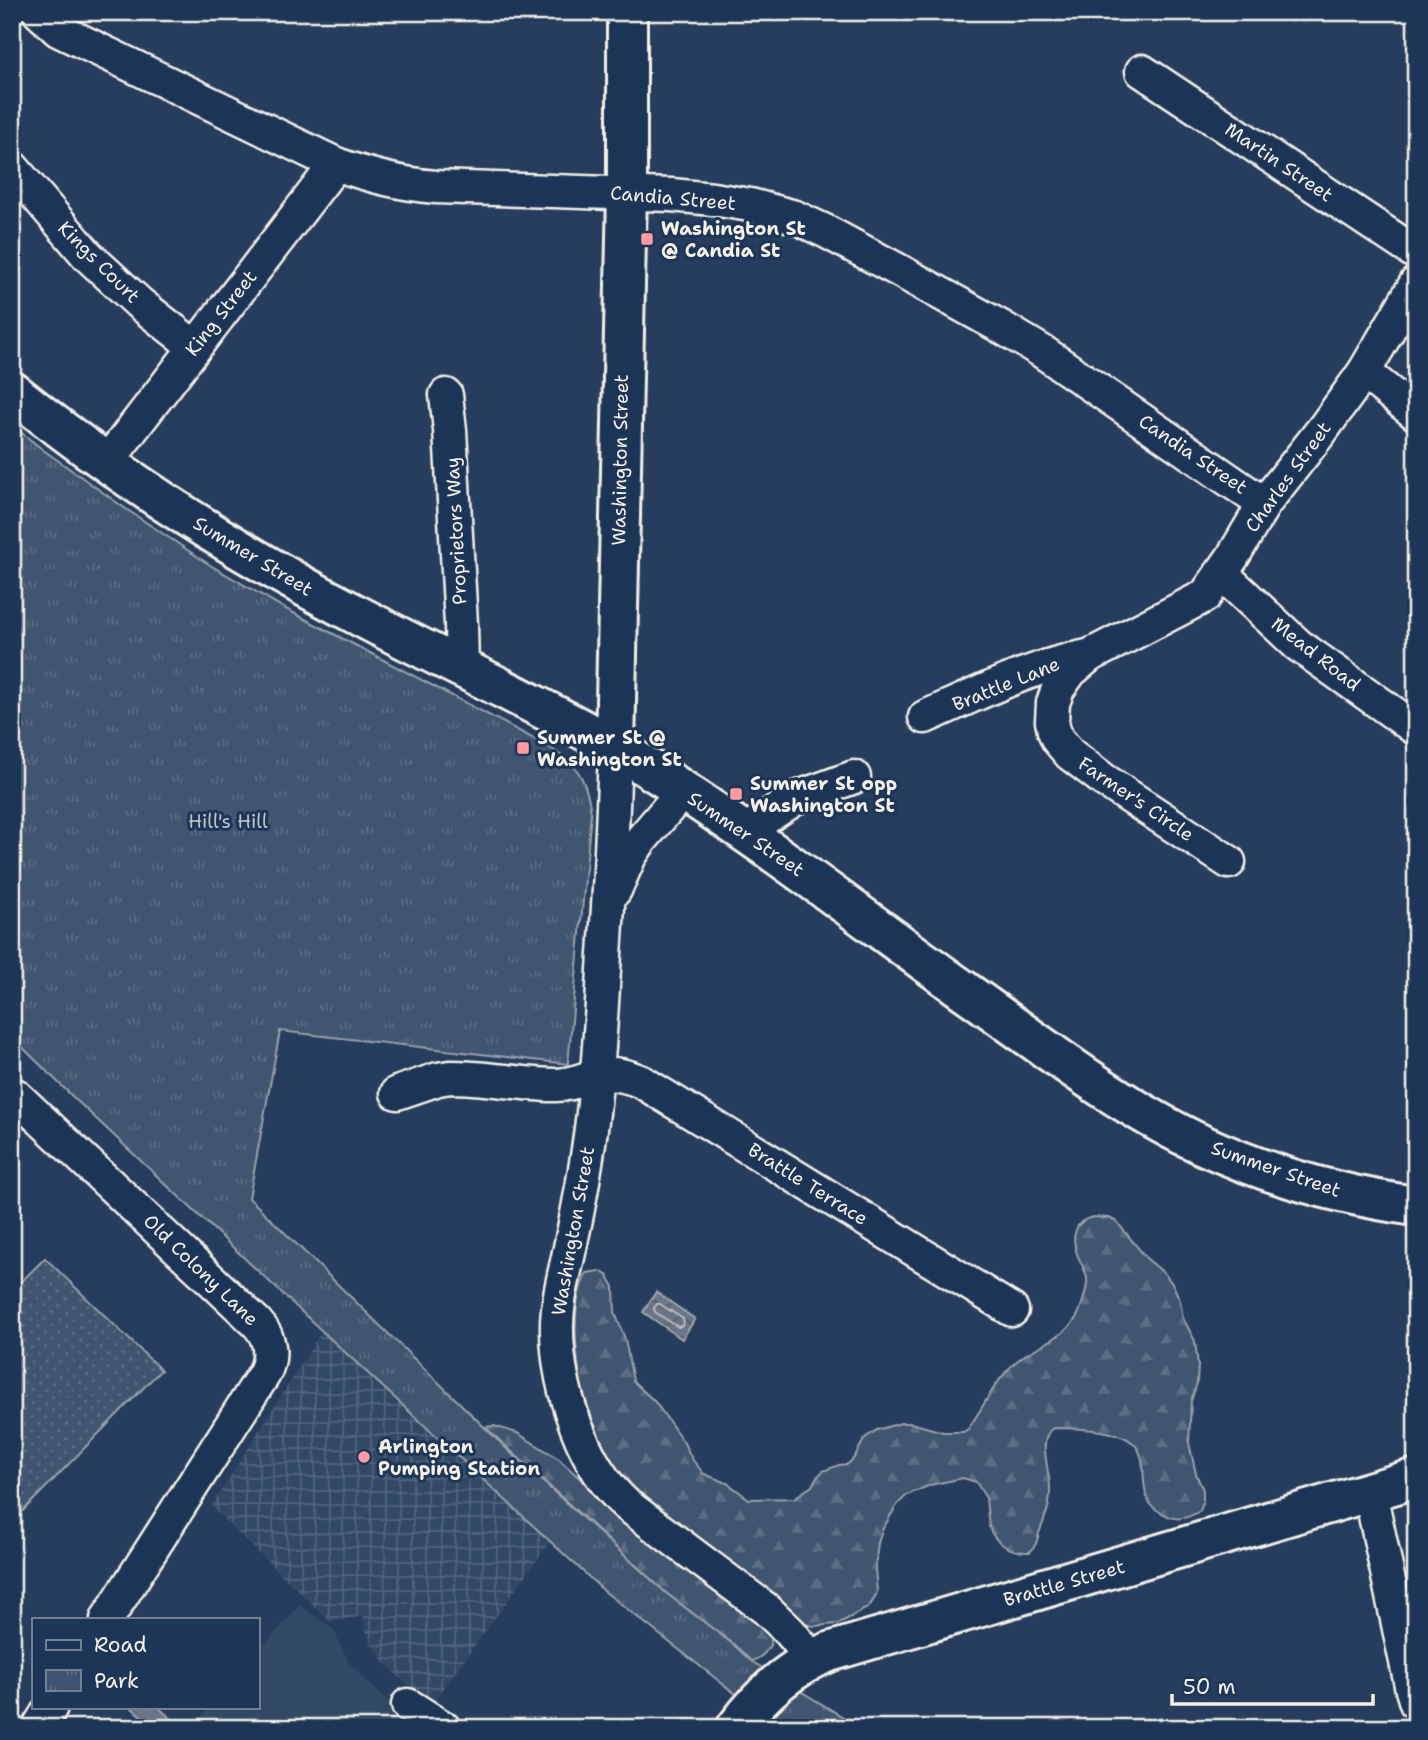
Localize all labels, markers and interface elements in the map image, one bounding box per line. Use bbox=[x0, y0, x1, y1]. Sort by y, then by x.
street label: Martin Street bbox=[1220, 117, 1338, 207]
street label: Candia Street bbox=[609, 180, 737, 216]
street label: Kings Court bbox=[53, 216, 145, 308]
place label: Washington St @ Candia St bbox=[661, 216, 806, 263]
marker: Washington St @ Candia St bbox=[639, 231, 655, 247]
street label: King Street bbox=[180, 265, 262, 361]
street label: Washington Street bbox=[606, 374, 634, 546]
street label: Candia Street bbox=[1134, 408, 1252, 500]
street label: Charles Street bbox=[1239, 417, 1337, 537]
street label: Proprietors Way bbox=[440, 457, 472, 605]
street label: Summer Street bbox=[189, 510, 317, 602]
street label: Mead Road bbox=[1266, 611, 1366, 697]
street label: Brattle Lane bbox=[949, 651, 1063, 717]
place label: Summer St @ Washington St bbox=[537, 725, 682, 772]
marker: Summer St @ Washington St bbox=[515, 740, 531, 756]
street label: Farmer's Circle bbox=[1073, 751, 1199, 847]
place label: Summer St opp Washington St bbox=[750, 771, 897, 818]
street label: Summer Street bbox=[683, 786, 809, 882]
marker: Summer St opp Washington St bbox=[728, 786, 744, 802]
park label: Hill's Hill bbox=[188, 809, 268, 834]
street label: Summer Street bbox=[1208, 1135, 1344, 1203]
street label: Brattle Terrace bbox=[743, 1137, 873, 1231]
street label: Washington Street bbox=[546, 1145, 600, 1317]
street label: Old Colony Lane bbox=[138, 1209, 264, 1331]
place label: Arlington Pumping Station bbox=[378, 1434, 540, 1481]
marker: Arlington Pumping Station bbox=[356, 1449, 372, 1465]
street label: Brattle Street bbox=[1000, 1554, 1128, 1612]
legend bbox=[32, 1618, 259, 1708]
text: Road bbox=[94, 1631, 147, 1659]
scale bar bbox=[1172, 1663, 1374, 1707]
text: Park bbox=[94, 1667, 139, 1695]
text: 50 m bbox=[1183, 1673, 1236, 1701]

